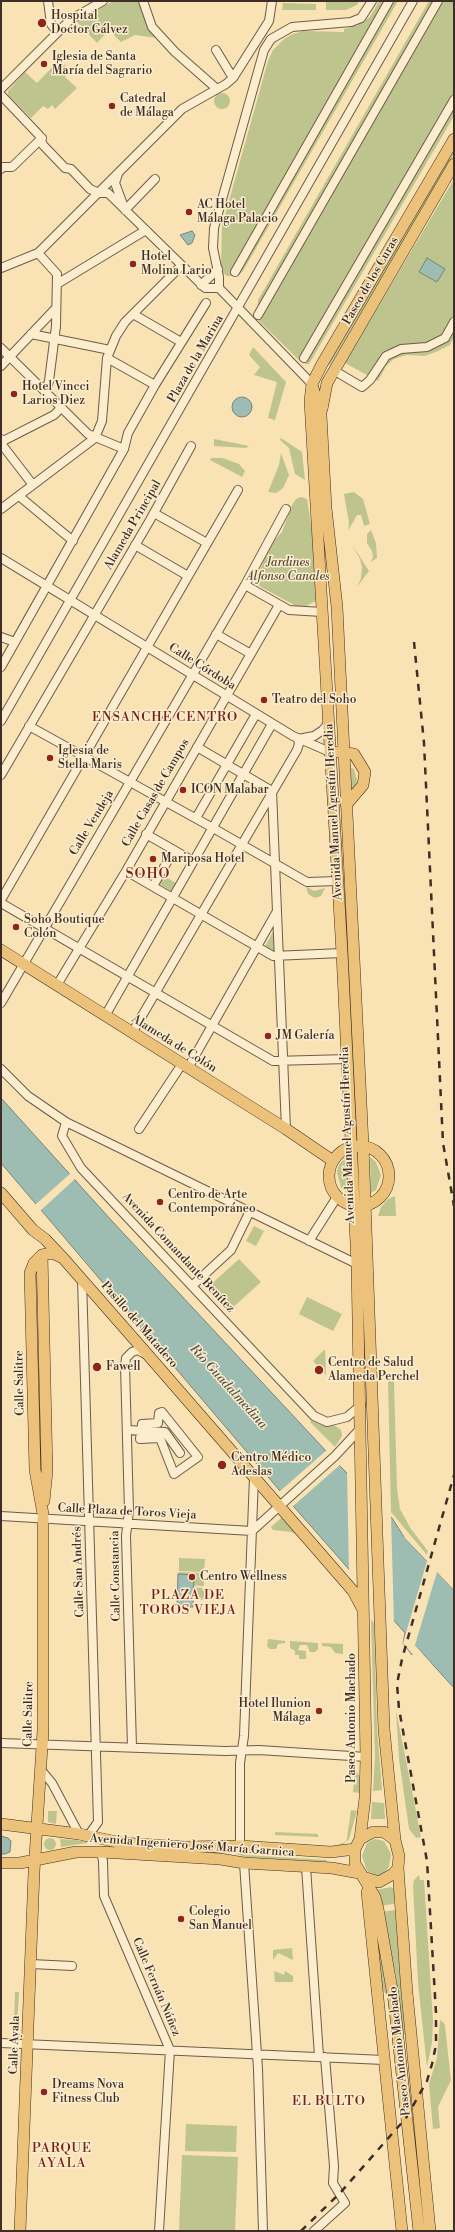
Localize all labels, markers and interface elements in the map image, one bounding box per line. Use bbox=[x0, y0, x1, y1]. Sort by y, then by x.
place label: Hospital Doctor Gálvez bbox=[51, 9, 128, 37]
marker: Hospital Doctor Gálvez bbox=[36, 17, 48, 29]
place label: Iglesia de Santa María del Sagrario bbox=[52, 50, 152, 78]
marker: Iglesia de Santa María del Sagrario bbox=[39, 59, 49, 69]
place label: Catedral de Málaga bbox=[120, 92, 174, 120]
marker: Catedral de Málaga bbox=[107, 101, 117, 111]
place label: AC Hotel Málaga Palacio bbox=[197, 198, 278, 226]
marker: AC Hotel Málaga Palacio bbox=[184, 207, 194, 217]
street label: Paseo de los Curas bbox=[340, 234, 402, 328]
place label: Hotel Molina Lario bbox=[141, 250, 212, 278]
marker: Hotel Molina Lario bbox=[128, 259, 138, 269]
street label: Plaza de la Marina bbox=[165, 313, 227, 405]
place label: Hotel Vincci Larios Diez bbox=[22, 380, 90, 408]
marker: Hotel Vincci Larios Diez bbox=[9, 389, 19, 399]
street label: Alameda Principal bbox=[101, 478, 165, 572]
park label: Jardines Alfonso Canales bbox=[246, 556, 330, 584]
street label: Calle Córdoba bbox=[166, 641, 238, 693]
place label: Teatro del Soho bbox=[272, 693, 356, 707]
marker: Teatro del Soho bbox=[259, 695, 269, 705]
district label: ENSANCHE CENTRO bbox=[92, 710, 238, 726]
street label: Avenida Manuel Agustín Heredia bbox=[322, 723, 346, 901]
street label: Calle Casas de Campos bbox=[119, 736, 193, 850]
place label: Iglesia de Stella Maris bbox=[58, 744, 122, 772]
marker: Iglesia de Stella Maris bbox=[45, 753, 55, 763]
place label: ICON Malabar bbox=[191, 783, 269, 797]
marker: ICON Malabar bbox=[178, 785, 188, 795]
street label: Calle Vendeja bbox=[67, 788, 117, 858]
place label: Mariposa Hotel bbox=[161, 852, 245, 866]
marker: Mariposa Hotel bbox=[148, 854, 158, 864]
district label: SOHO bbox=[125, 867, 171, 883]
place label: Soho Boutique Colón bbox=[24, 913, 105, 941]
marker: Soho Boutique Colón bbox=[11, 922, 21, 932]
street label: Alameda de Colón bbox=[129, 1012, 219, 1076]
place label: JM Galería bbox=[276, 1029, 335, 1043]
marker: JM Galería bbox=[263, 1031, 273, 1041]
street label: Avenida Manuel Agustín Heredia bbox=[338, 1046, 358, 1224]
place label: Centro de Arte Contemporáneo bbox=[168, 1188, 256, 1216]
street label: Avenida Comandante Benítez bbox=[119, 1190, 237, 1316]
marker: Centro de Arte Contemporáneo bbox=[155, 1197, 165, 1207]
street label: Pasillo del Matadero bbox=[98, 1279, 180, 1371]
water label: Río Guadalmedina bbox=[186, 1342, 270, 1432]
street label: Calle Salitre bbox=[12, 1350, 28, 1416]
place label: Centro de Salud Alameda Perchel bbox=[328, 1356, 419, 1384]
place label: Fawell bbox=[106, 1360, 140, 1374]
marker: Fawell bbox=[91, 1361, 103, 1373]
marker: Centro de Salud Alameda Perchel bbox=[313, 1364, 325, 1376]
place label: Centro Médico Adeslas bbox=[231, 1451, 311, 1479]
marker: Centro Médico Adeslas bbox=[216, 1459, 228, 1471]
street label: Calle Plaza de Toros Vieja bbox=[57, 1501, 197, 1523]
street label: Calle San Andrés bbox=[70, 1526, 88, 1618]
street label: Calle Constancia bbox=[108, 1530, 124, 1622]
place label: Centro Wellness bbox=[200, 1570, 287, 1584]
marker: Centro Wellness bbox=[187, 1572, 197, 1582]
district label: PLAZA DE TOROS VIEJA bbox=[139, 1588, 237, 1619]
street label: Paseo Antonio Machado bbox=[345, 1653, 359, 1783]
street label: Calle Salitre bbox=[21, 1681, 37, 1747]
place label: Hotel Ilunion Málaga bbox=[239, 1697, 311, 1725]
marker: Hotel Ilunion Málaga bbox=[314, 1706, 324, 1716]
street label: Avenida Ingeniero José María Garnica bbox=[89, 1832, 295, 1860]
place label: Colegio San Manuel bbox=[189, 1905, 252, 1933]
marker: Colegio San Manuel bbox=[176, 1914, 186, 1924]
street label: Calle Fernán Núñez bbox=[129, 1935, 183, 2039]
street label: Paseo Antonio Machado bbox=[386, 1986, 414, 2116]
street label: Calle Ayala bbox=[7, 2015, 23, 2075]
place label: Dreams Nova Fitness Club bbox=[52, 2078, 124, 2106]
marker: Dreams Nova Fitness Club bbox=[39, 2087, 49, 2097]
district label: EL BULTO bbox=[292, 2094, 366, 2110]
district label: PARQUE AYALA bbox=[32, 2141, 92, 2172]

